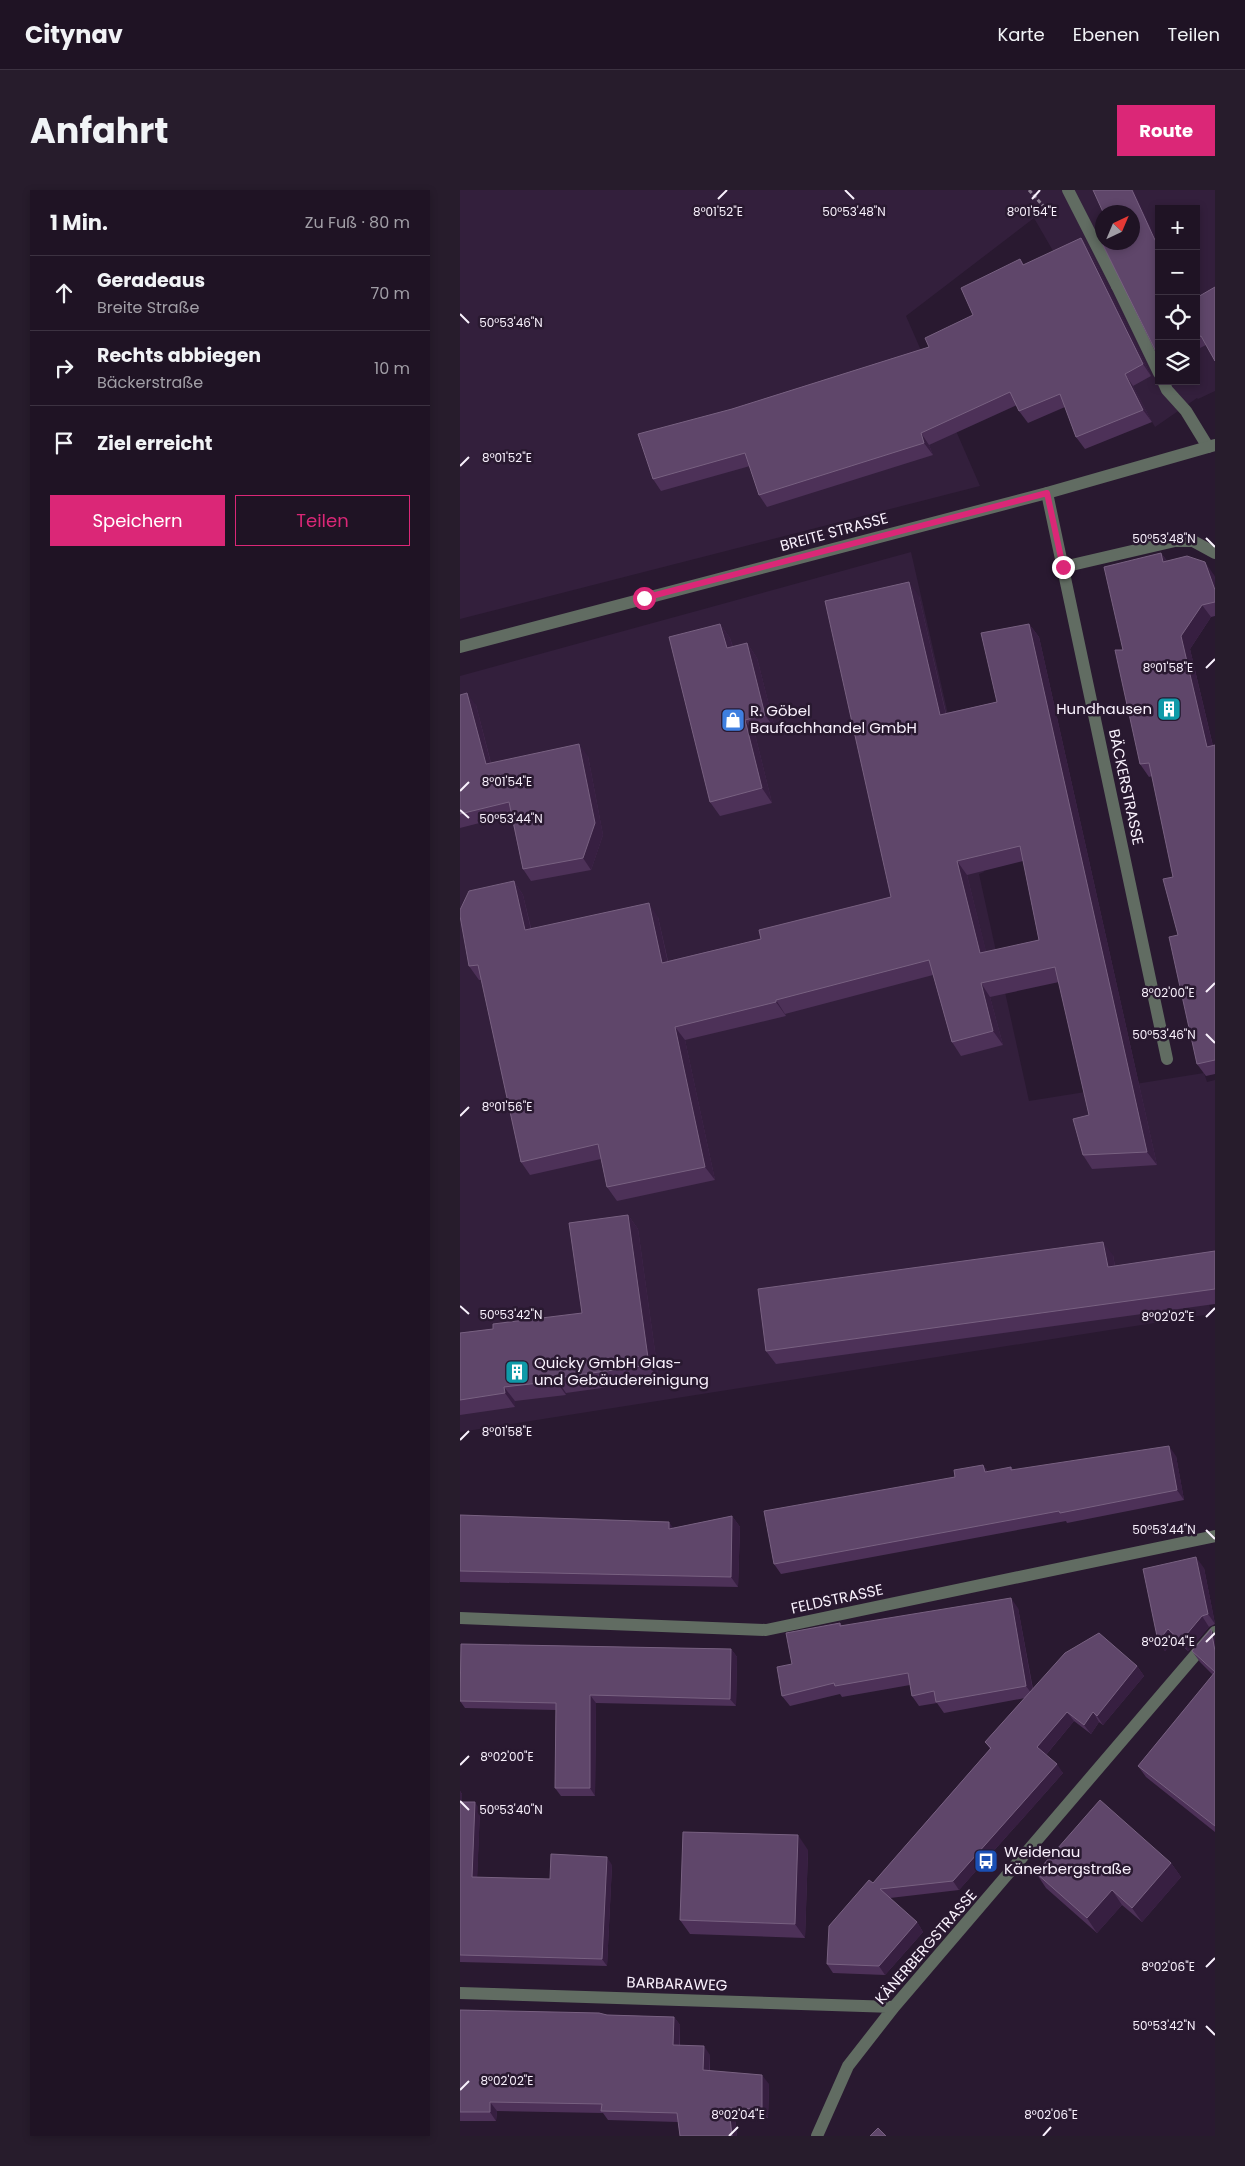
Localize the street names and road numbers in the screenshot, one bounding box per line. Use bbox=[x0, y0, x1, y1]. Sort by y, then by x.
street label: BREITE STRASSE bbox=[778, 507, 890, 556]
street label: BÄCKERSTRASSE bbox=[1104, 727, 1149, 847]
street label: FELDSTRASSE bbox=[789, 1578, 885, 1619]
street label: KÄNERBERGSTRASSE bbox=[870, 1885, 981, 2009]
street label: BARBARAWEG bbox=[626, 1971, 728, 1996]

